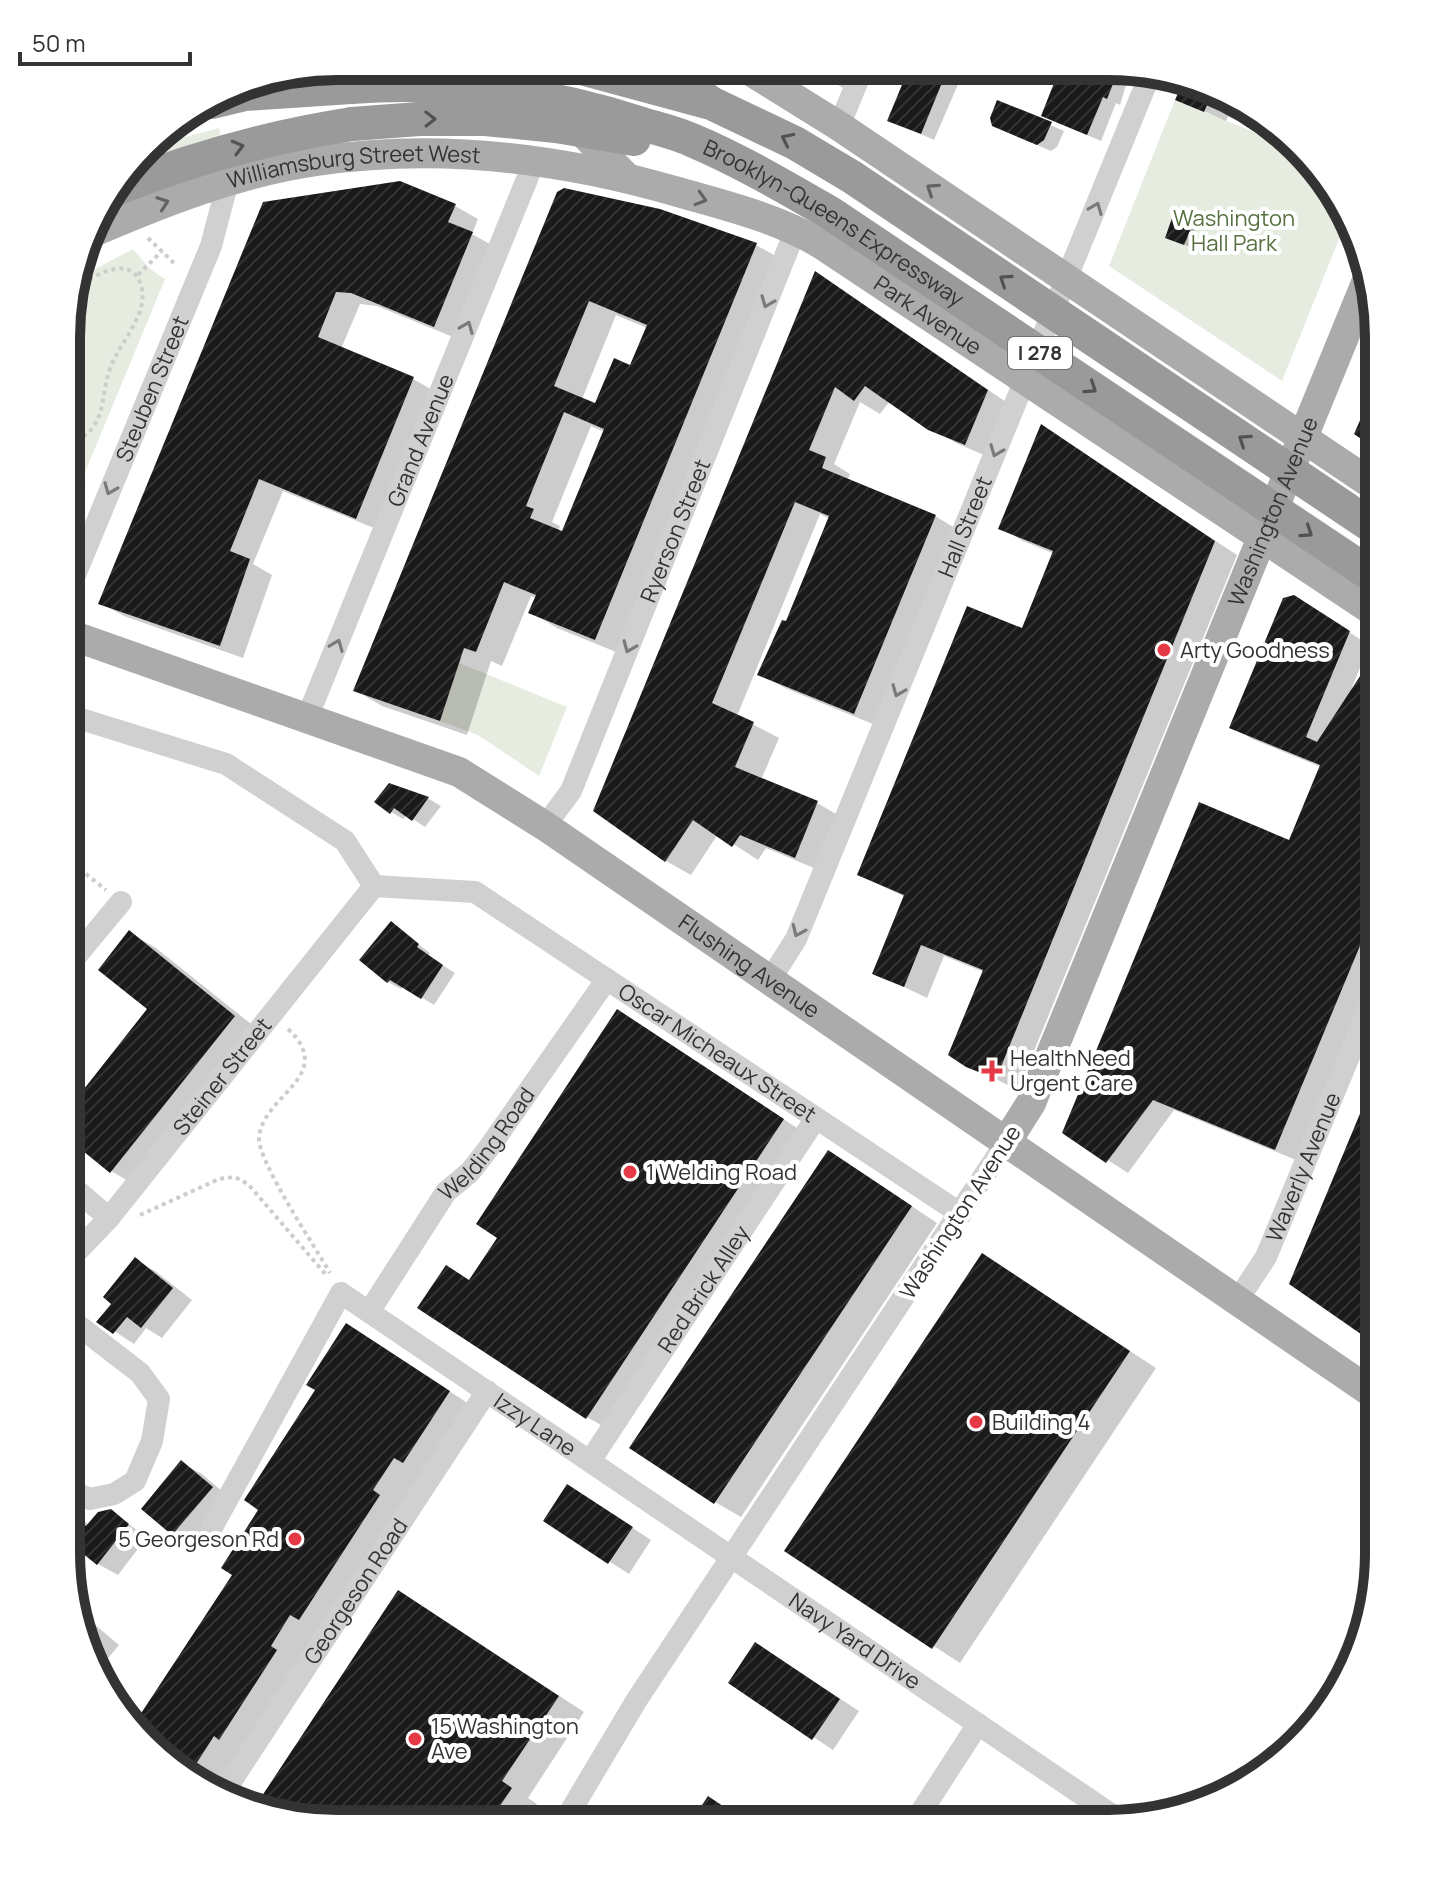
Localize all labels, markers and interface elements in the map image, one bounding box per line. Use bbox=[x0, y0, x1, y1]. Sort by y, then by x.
scale bar bbox=[20, 16, 190, 66]
text: 50 m bbox=[32, 26, 86, 59]
one-way arrow bbox=[424, 111, 437, 128]
street label: Brooklyn-Queens Expressway bbox=[699, 132, 970, 314]
one-way arrow bbox=[780, 133, 795, 149]
street label: Williamsburg Street West bbox=[223, 138, 482, 196]
one-way arrow bbox=[230, 140, 244, 157]
one-way arrow bbox=[927, 184, 941, 199]
one-way arrow bbox=[693, 190, 707, 206]
one-way arrow bbox=[156, 197, 170, 213]
one-way arrow bbox=[1086, 202, 1103, 216]
park label: Washington Hall Park bbox=[1173, 203, 1295, 258]
street label: Park Avenue bbox=[868, 268, 988, 362]
one-way arrow bbox=[1000, 274, 1014, 289]
one-way arrow bbox=[760, 294, 777, 308]
street label: Steuben Street bbox=[108, 311, 196, 466]
one-way arrow bbox=[457, 321, 473, 335]
road number: I 278 bbox=[1008, 337, 1072, 369]
street label: Grand Avenue bbox=[380, 369, 461, 511]
one-way arrow bbox=[1083, 378, 1097, 393]
street label: Washington Avenue bbox=[1221, 412, 1325, 611]
one-way arrow bbox=[1239, 435, 1253, 450]
one-way arrow bbox=[990, 443, 1006, 457]
street label: Ryerson Street bbox=[633, 454, 717, 607]
street label: Hall Street bbox=[931, 472, 999, 582]
one-way arrow bbox=[104, 481, 120, 495]
one-way arrow bbox=[1299, 523, 1313, 538]
place label: Arty Goodness bbox=[1180, 635, 1330, 665]
one-way arrow bbox=[327, 639, 343, 653]
one-way arrow bbox=[622, 639, 639, 653]
marker: Arty Goodness bbox=[1155, 641, 1173, 659]
one-way arrow bbox=[891, 683, 907, 697]
street label: Flushing Avenue bbox=[673, 907, 826, 1025]
one-way arrow bbox=[792, 923, 808, 938]
street label: Oscar Micheaux Street bbox=[613, 976, 822, 1129]
street label: Steiner Street bbox=[166, 1011, 278, 1142]
place label: HealthNeed Urgent Care bbox=[1010, 1043, 1133, 1098]
marker: HealthNeed Urgent Care bbox=[981, 1060, 1003, 1082]
street label: Welding Road bbox=[432, 1081, 542, 1207]
street label: Waverly Avenue bbox=[1259, 1088, 1348, 1246]
street label: Washington Avenue bbox=[892, 1119, 1028, 1305]
place label: 1 Welding Road bbox=[646, 1157, 797, 1187]
marker: 1 Welding Road bbox=[621, 1163, 639, 1181]
street label: Red Brick Alley bbox=[650, 1219, 756, 1359]
street label: Izzy Lane bbox=[488, 1386, 582, 1463]
place label: Building 4 bbox=[992, 1407, 1090, 1437]
marker: Building 4 bbox=[967, 1413, 985, 1431]
street label: Georgeson Road bbox=[297, 1512, 415, 1670]
place label: 5 Georgeson Rd bbox=[118, 1524, 279, 1554]
marker: 5 Georgeson Rd bbox=[286, 1530, 304, 1548]
street label: Navy Yard Drive bbox=[783, 1585, 927, 1696]
place label: 15 Washington Ave bbox=[431, 1711, 579, 1766]
marker: 15 Washington Ave bbox=[406, 1730, 424, 1748]

